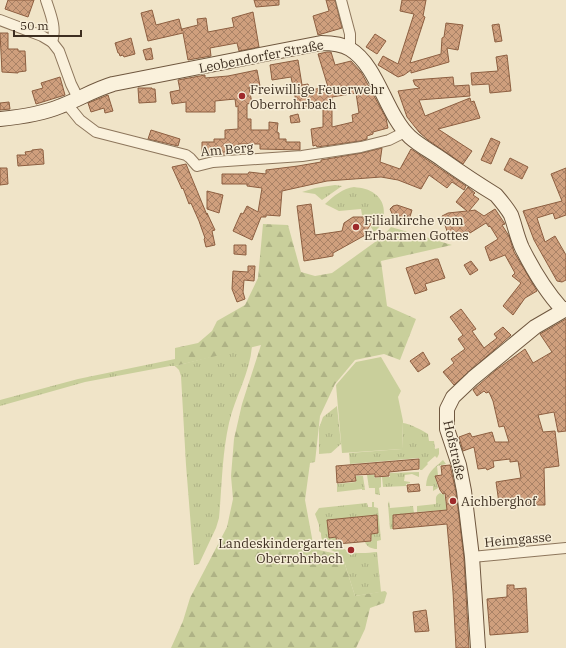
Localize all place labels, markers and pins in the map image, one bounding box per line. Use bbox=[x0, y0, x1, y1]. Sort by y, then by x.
place label: Freiwillige Feuerwehr Oberrohrbach bbox=[250, 81, 385, 113]
marker: Freiwillige Feuerwehr Oberrohrbach bbox=[237, 91, 247, 101]
place label: Filialkirche vom Erbarmen Gottes bbox=[364, 212, 469, 244]
marker: Filialkirche vom Erbarmen Gottes bbox=[351, 222, 361, 232]
place label: Aichberghof bbox=[461, 493, 538, 510]
marker: Aichberghof bbox=[448, 496, 458, 506]
place label: Landeskindergarten Oberrohrbach bbox=[218, 535, 343, 567]
marker: Landeskindergarten Oberrohrbach bbox=[346, 545, 356, 555]

